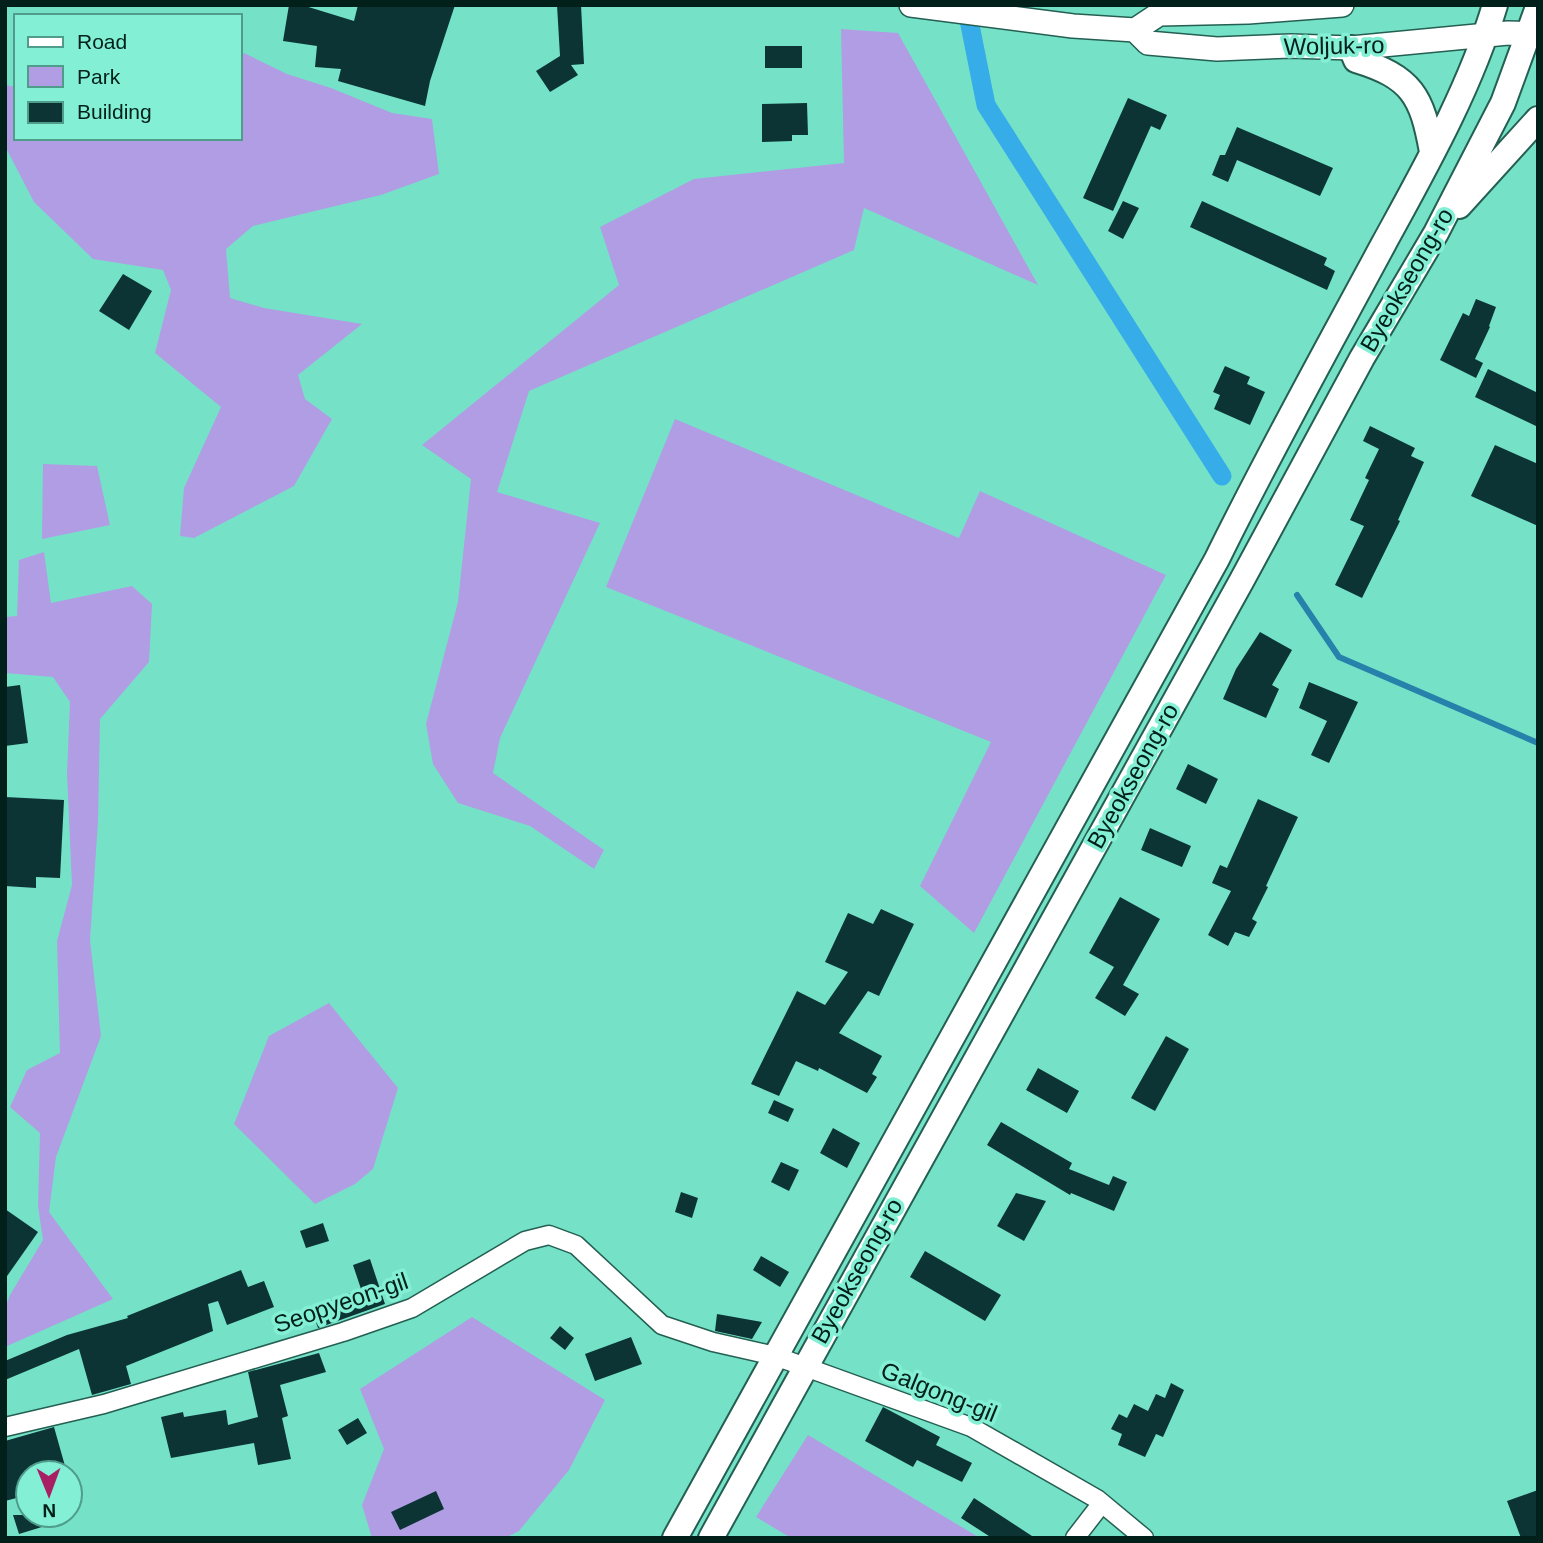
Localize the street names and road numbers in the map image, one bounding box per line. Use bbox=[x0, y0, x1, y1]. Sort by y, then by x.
street label: Woljuk-ro bbox=[1283, 31, 1385, 60]
street label: Byeokseong-ro bbox=[1355, 203, 1459, 356]
street label: Byeokseong-ro bbox=[1082, 699, 1184, 853]
street label: Byeokseong-ro bbox=[806, 1194, 908, 1348]
street label: Seopyeon-gil bbox=[270, 1267, 411, 1338]
street label: Galgong-gil bbox=[877, 1356, 1001, 1427]

